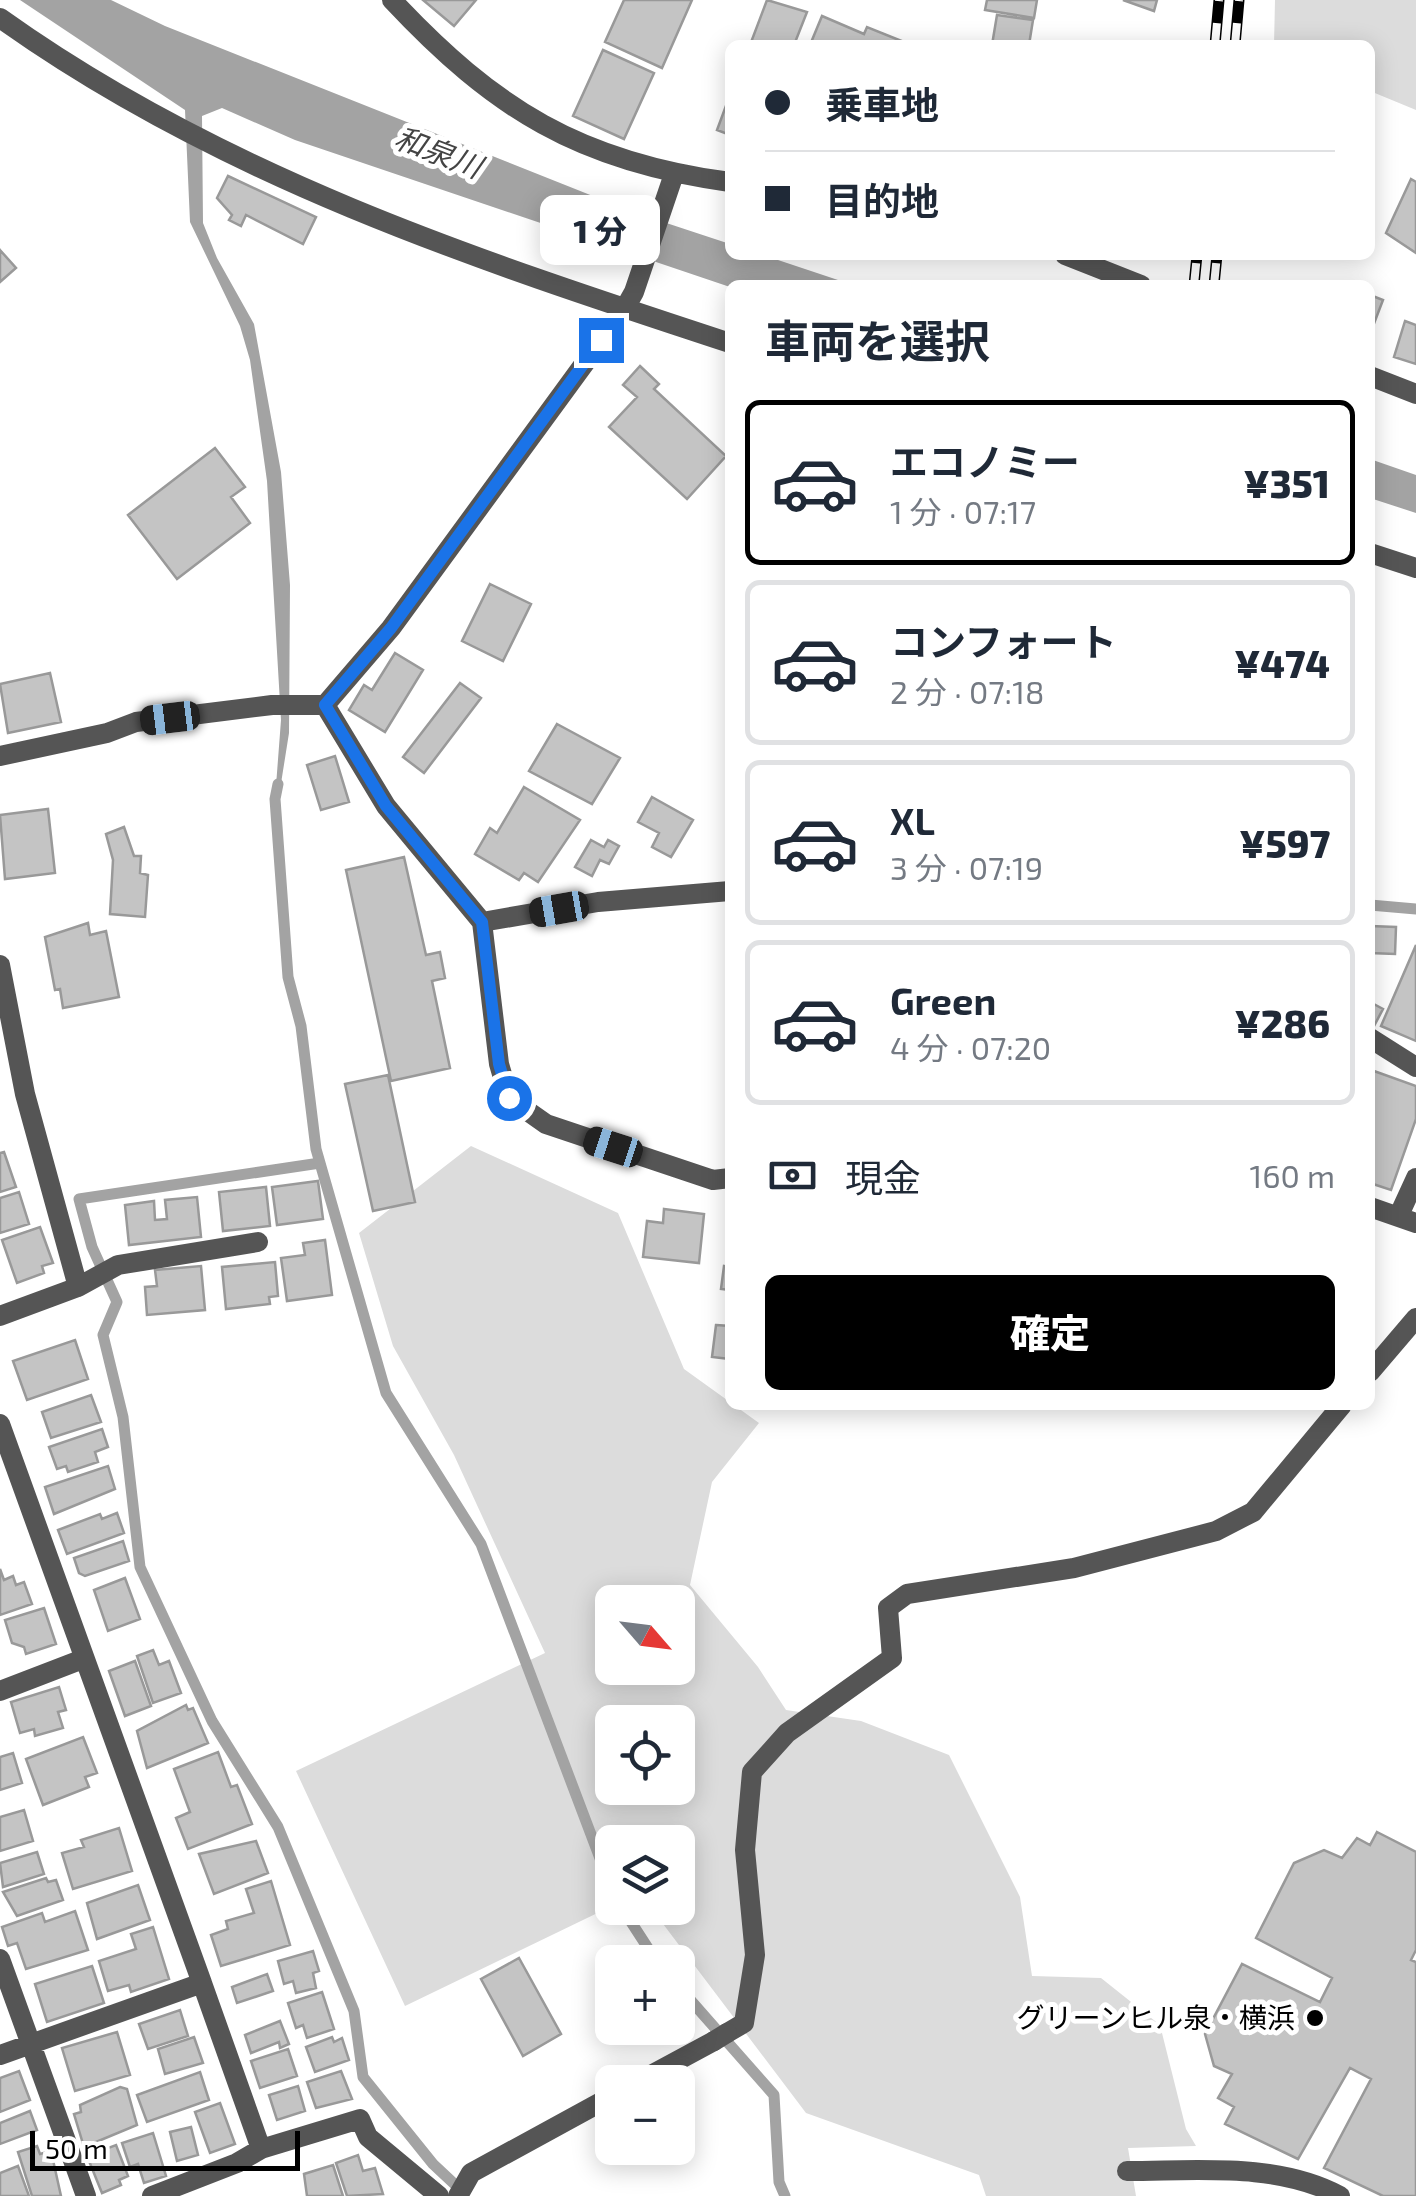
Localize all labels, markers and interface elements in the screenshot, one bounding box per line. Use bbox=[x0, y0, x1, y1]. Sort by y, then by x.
text: 乗車地 bbox=[825, 81, 939, 127]
water label: 和泉川 bbox=[390, 118, 490, 185]
text: 目的地 bbox=[825, 177, 939, 223]
callout: 1 分 bbox=[541, 195, 661, 265]
text: 1 分 bbox=[573, 211, 627, 249]
text: 車両を選択 bbox=[765, 313, 990, 367]
route end bbox=[579, 318, 624, 363]
icon: car bbox=[770, 438, 860, 528]
text: エコノミー bbox=[890, 438, 1080, 484]
text: ¥351 bbox=[1244, 460, 1330, 506]
text: 1 分 · 07:17 bbox=[890, 492, 1036, 530]
icon: car bbox=[770, 618, 860, 708]
text: コンフォート bbox=[890, 618, 1117, 664]
text: ¥474 bbox=[1234, 640, 1330, 686]
text: 2 分 · 07:18 bbox=[890, 672, 1044, 710]
car bbox=[138, 699, 202, 737]
text: XL bbox=[890, 797, 935, 843]
icon: car bbox=[770, 798, 860, 888]
text: ¥597 bbox=[1239, 820, 1330, 866]
text: 3 分 · 07:19 bbox=[890, 848, 1043, 886]
car bbox=[527, 889, 591, 929]
text: Green bbox=[890, 977, 996, 1023]
icon: car bbox=[770, 978, 860, 1068]
text: ¥286 bbox=[1235, 1000, 1330, 1046]
text: 4 分 · 07:20 bbox=[890, 1028, 1051, 1066]
route start bbox=[487, 1076, 532, 1121]
car bbox=[580, 1123, 646, 1171]
icon: cash bbox=[765, 1148, 820, 1203]
text: 現金 bbox=[845, 1154, 921, 1200]
text: 160 m bbox=[1249, 1156, 1335, 1194]
button: 確定 bbox=[765, 1275, 1335, 1390]
north arrow bbox=[595, 1585, 695, 1685]
map controls bbox=[595, 1585, 695, 2165]
button: locate bbox=[595, 1705, 695, 1805]
button: layers bbox=[595, 1825, 695, 1925]
button: + bbox=[595, 1945, 695, 2045]
place label: グリーンヒル泉・横浜 bbox=[1016, 2000, 1295, 2034]
marker: グリーンヒル泉・横浜 bbox=[1304, 2007, 1326, 2029]
button: − bbox=[595, 2065, 695, 2165]
scale bar bbox=[30, 2126, 300, 2170]
text: 50 m bbox=[45, 2131, 108, 2165]

